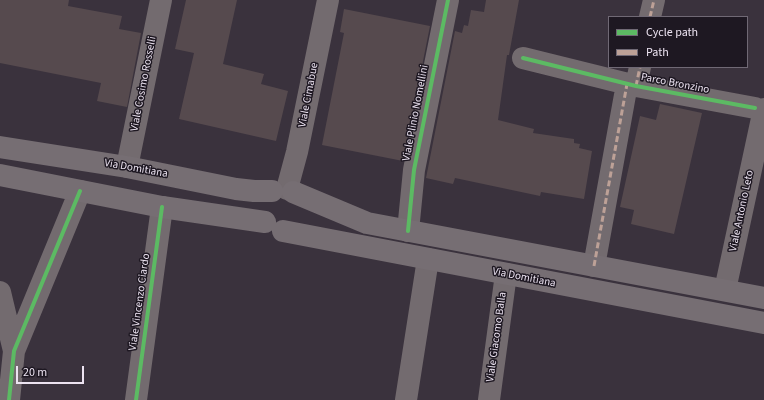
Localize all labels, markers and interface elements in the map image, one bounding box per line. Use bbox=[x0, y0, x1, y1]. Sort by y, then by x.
legend bbox=[608, 16, 748, 68]
text: Cycle path bbox=[646, 24, 698, 41]
street label: Viale Cosimo Rosselli bbox=[128, 35, 160, 133]
text: Path bbox=[646, 44, 669, 61]
street label: Viale Cimabue bbox=[296, 62, 322, 128]
street label: Viale Plinio Nomellini bbox=[400, 64, 432, 162]
street label: Parco Bronzino bbox=[640, 71, 710, 97]
street label: Via Domitiana bbox=[103, 157, 169, 181]
street label: Viale Antonio Leto bbox=[727, 169, 757, 253]
street label: Viale Vincenzo Ciardo bbox=[127, 253, 153, 351]
street label: Via Domitiana bbox=[491, 265, 557, 291]
street label: Viale Giacomo Balla bbox=[484, 291, 510, 383]
scale bar bbox=[18, 358, 86, 384]
text: 20 m bbox=[23, 364, 47, 381]

